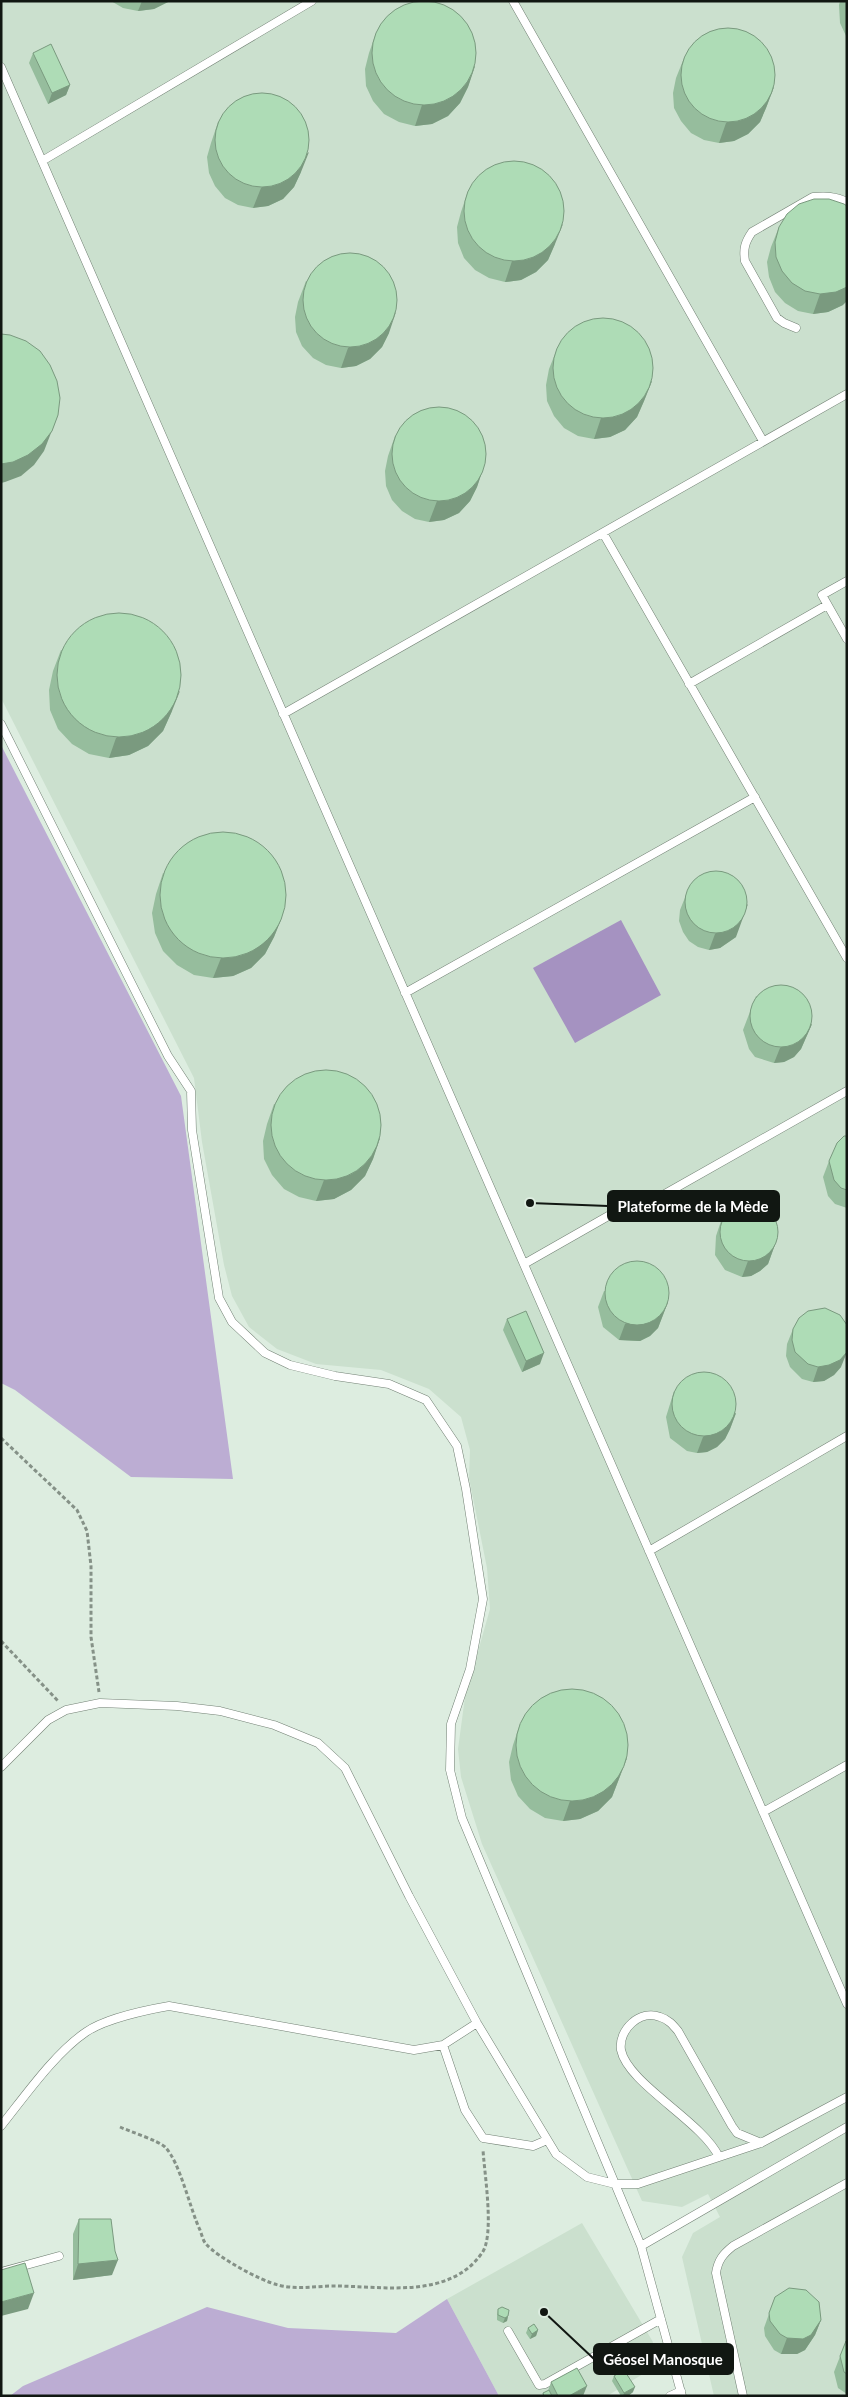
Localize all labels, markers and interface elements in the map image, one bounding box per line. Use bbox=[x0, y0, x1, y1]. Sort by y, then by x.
callout: Plateforme de la Mède bbox=[608, 1191, 779, 1221]
text: Plateforme de la Mède bbox=[617, 1197, 769, 1215]
callout: Géosel Manosque bbox=[594, 2344, 733, 2374]
text: Géosel Manosque bbox=[603, 2350, 723, 2368]

